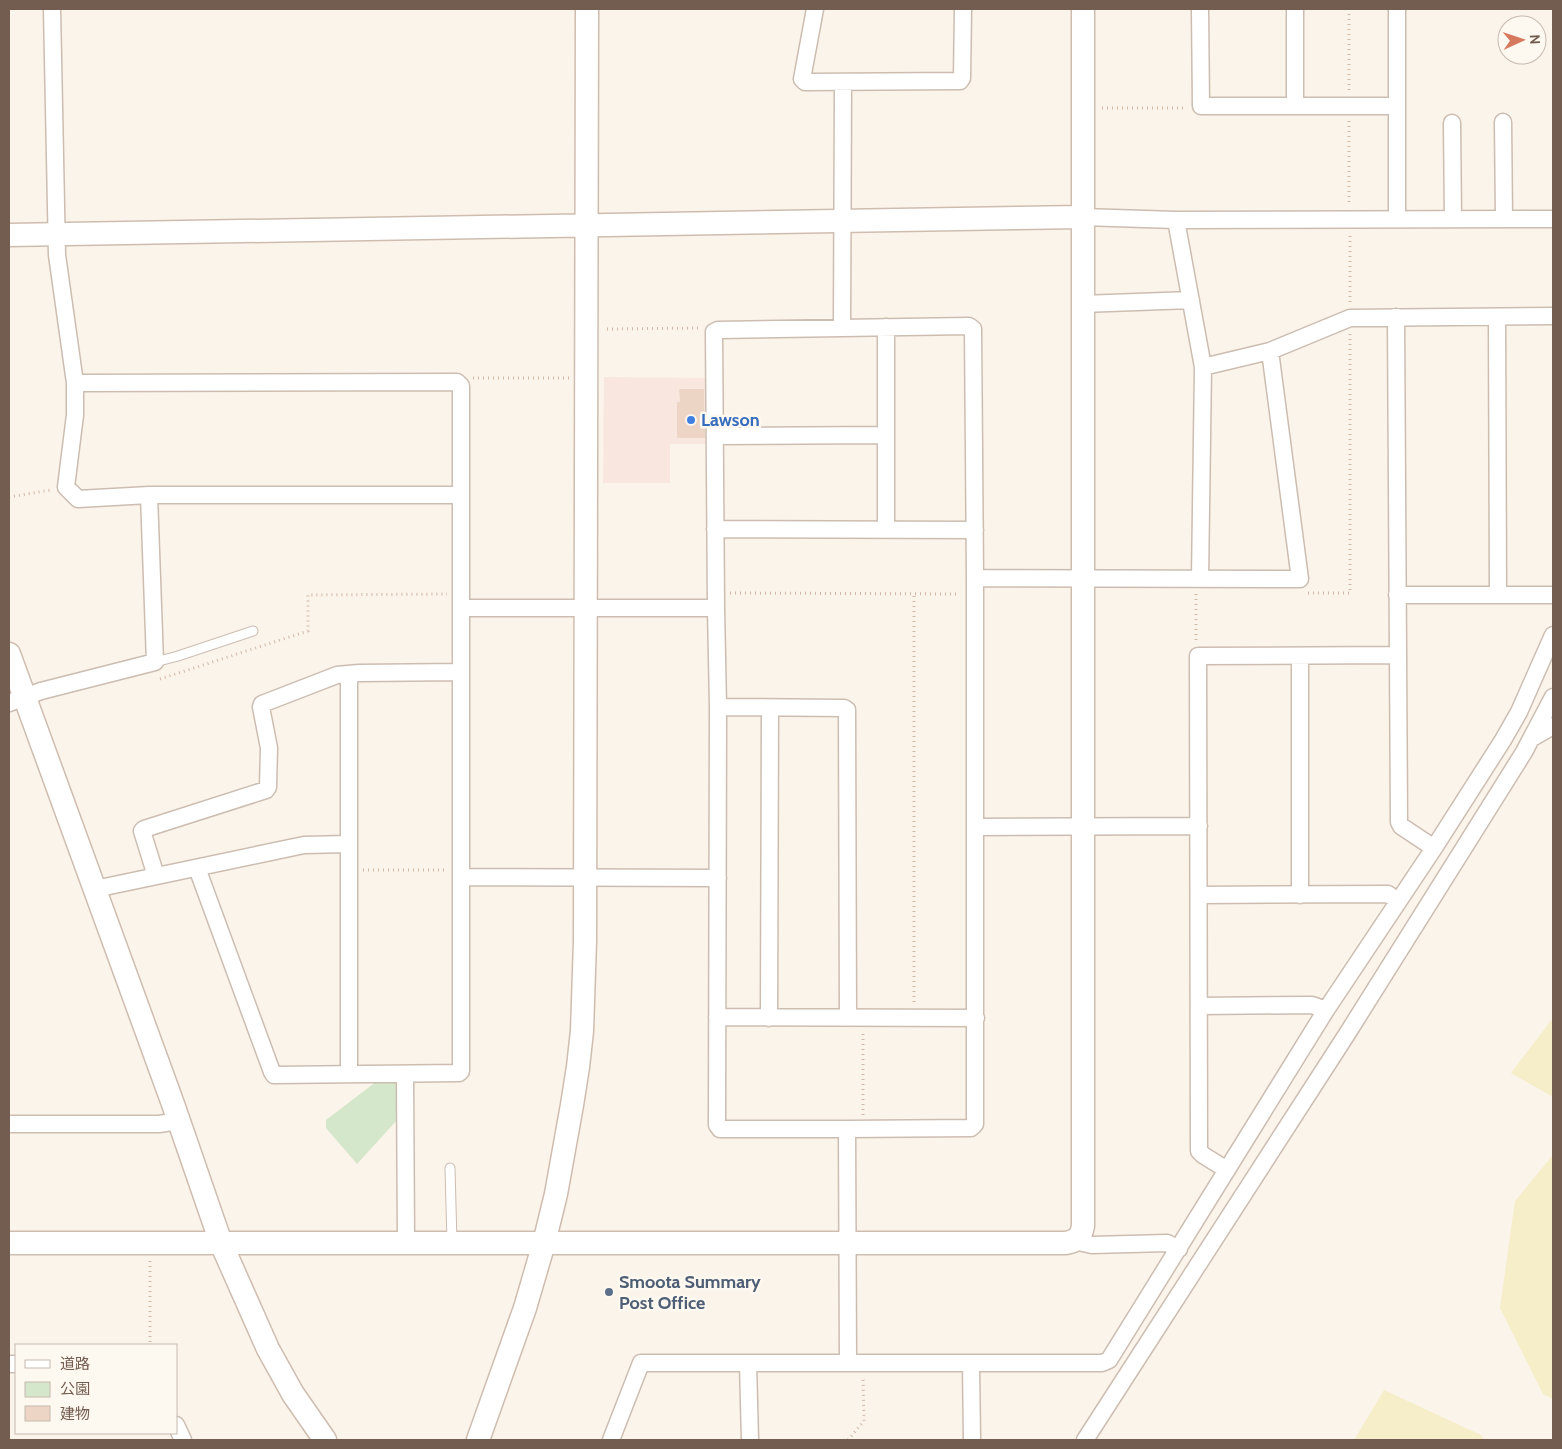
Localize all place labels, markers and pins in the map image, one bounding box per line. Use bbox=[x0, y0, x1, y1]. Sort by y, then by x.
place label: Lawson bbox=[701, 409, 760, 431]
marker: Lawson bbox=[685, 414, 697, 426]
place label: Smoota Summary Post Office bbox=[619, 1271, 761, 1314]
marker: Smoota Summary Post Office bbox=[603, 1286, 615, 1298]

